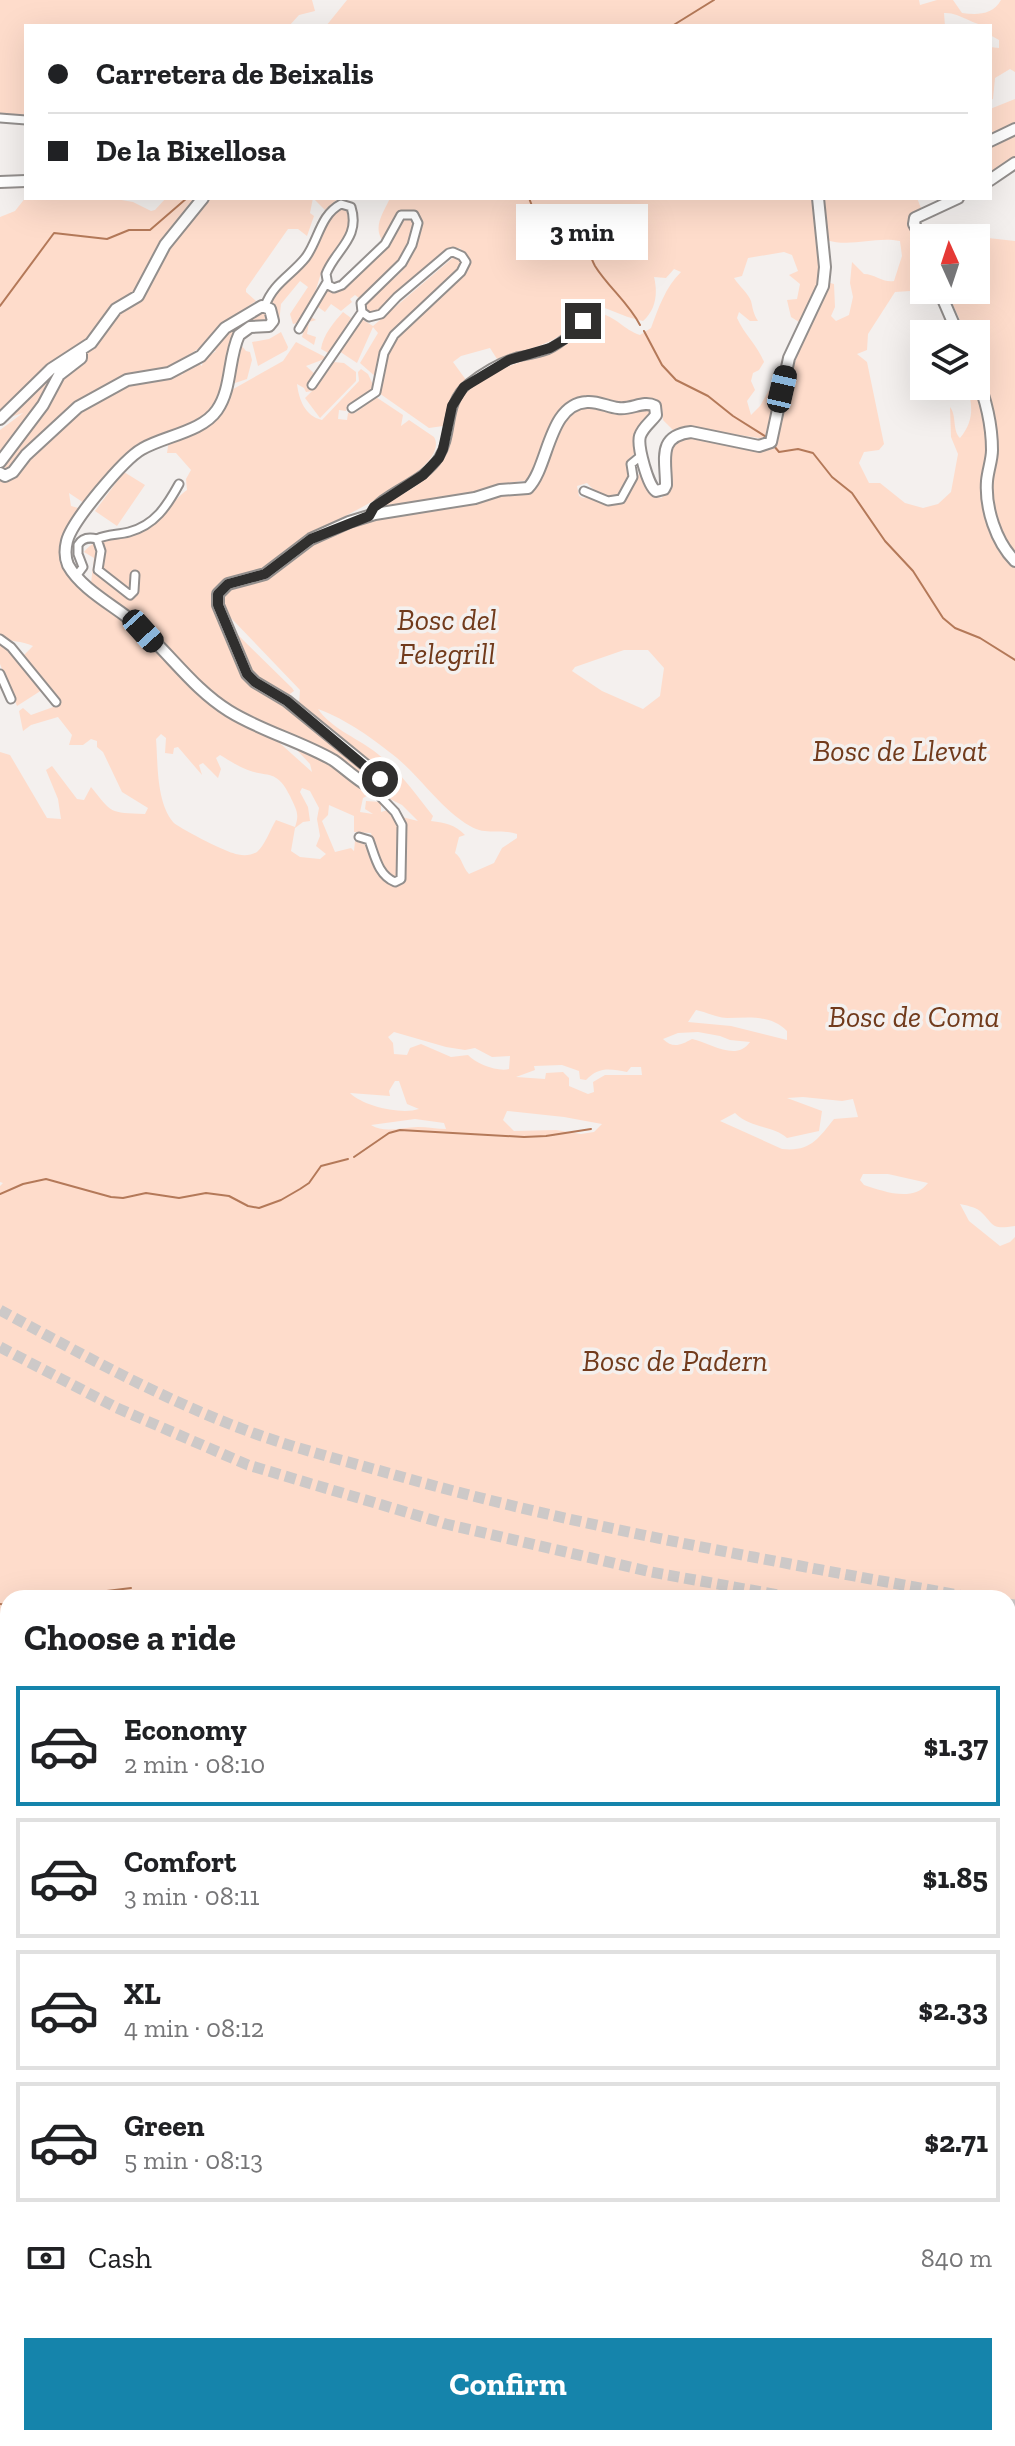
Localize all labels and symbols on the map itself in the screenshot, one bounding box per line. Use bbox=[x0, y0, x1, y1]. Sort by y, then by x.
callout: 3 min bbox=[517, 205, 649, 261]
north arrow bbox=[910, 224, 990, 304]
route end bbox=[565, 303, 601, 339]
car bbox=[765, 363, 799, 415]
park label: Bosc del Felegrill bbox=[397, 602, 497, 672]
car bbox=[118, 605, 168, 657]
park label: Bosc de Llevat bbox=[813, 733, 987, 769]
route start bbox=[362, 761, 398, 797]
park label: Bosc de Coma bbox=[828, 999, 1000, 1035]
park label: Bosc de Padern bbox=[582, 1343, 768, 1379]

